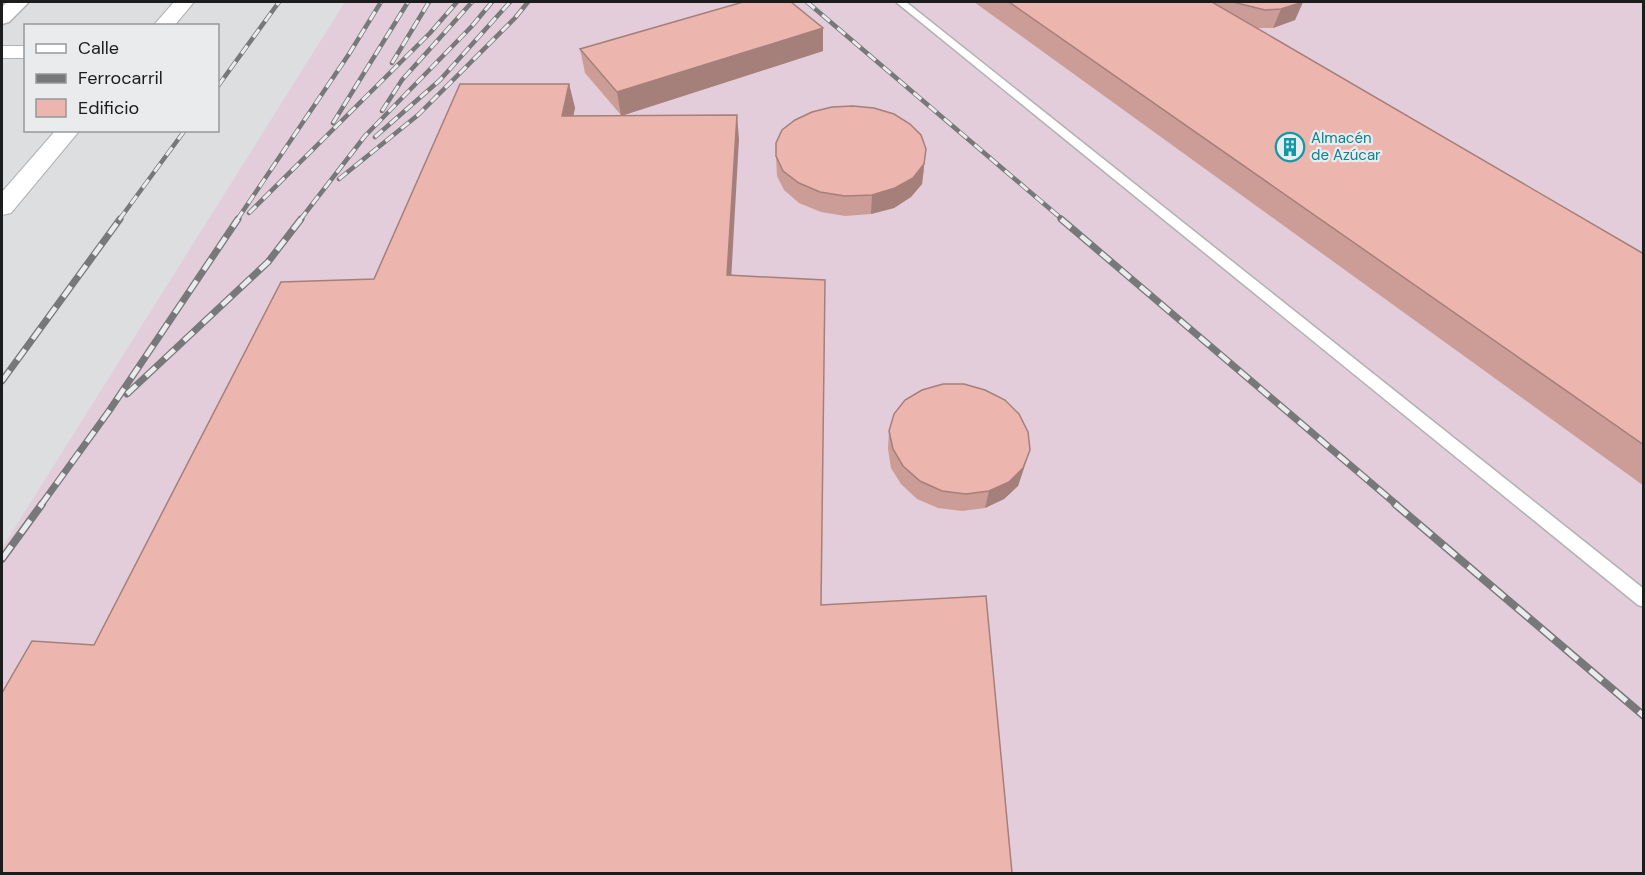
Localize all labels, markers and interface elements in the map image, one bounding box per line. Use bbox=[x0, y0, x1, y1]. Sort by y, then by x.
legend bbox=[24, 24, 219, 132]
text: Calle bbox=[78, 36, 119, 60]
text: Ferrocarril bbox=[78, 66, 163, 90]
text: Edificio bbox=[78, 96, 139, 120]
place label: Almacén de Azúcar bbox=[1311, 128, 1381, 165]
building icon: Almacén de Azúcar bbox=[1274, 131, 1306, 163]

